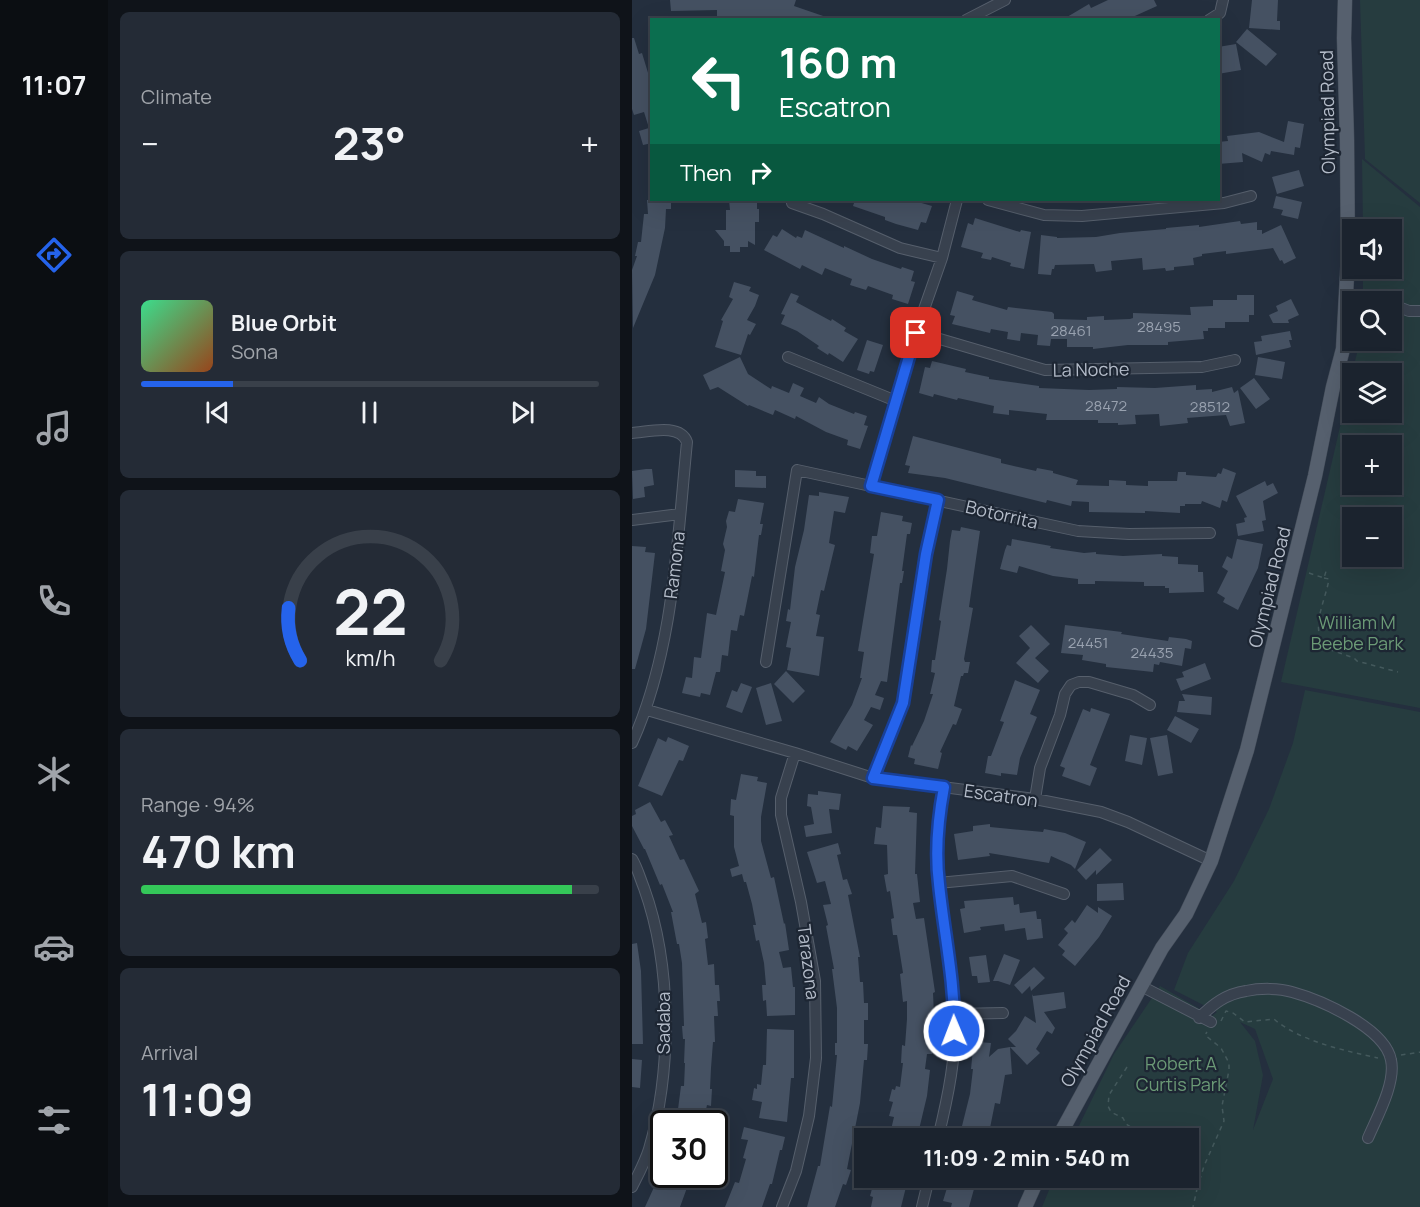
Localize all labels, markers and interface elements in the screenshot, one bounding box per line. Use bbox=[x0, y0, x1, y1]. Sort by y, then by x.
text: 160 m bbox=[779, 33, 897, 91]
icon: left bbox=[680, 42, 758, 120]
street label: Olympiad Road bbox=[1314, 50, 1340, 174]
text: 11:07 bbox=[21, 66, 87, 103]
text: Climate bbox=[141, 83, 212, 110]
text: Escatron bbox=[779, 88, 891, 125]
text: 23° bbox=[333, 112, 406, 174]
text: − bbox=[141, 121, 159, 166]
text: + bbox=[580, 121, 599, 166]
icon: right bbox=[744, 156, 777, 189]
text: Then bbox=[680, 158, 732, 188]
map controls bbox=[1342, 219, 1402, 567]
button: sound bbox=[1342, 219, 1402, 279]
icon: directions bbox=[33, 234, 75, 276]
button: search bbox=[1342, 291, 1402, 351]
pin bbox=[890, 307, 941, 358]
text: Blue Orbit bbox=[231, 308, 337, 338]
icon: arrive bbox=[899, 316, 932, 349]
house number: 28495 bbox=[1137, 316, 1181, 337]
house number: 28461 bbox=[1050, 320, 1092, 341]
text: Sona bbox=[231, 338, 278, 365]
street label: La Noche bbox=[1052, 356, 1130, 382]
button: layers bbox=[1342, 363, 1402, 423]
house number: 28472 bbox=[1085, 395, 1127, 416]
icon: previous bbox=[201, 396, 234, 429]
icon: pause bbox=[353, 396, 386, 429]
icon: next bbox=[506, 396, 539, 429]
house number: 28512 bbox=[1190, 396, 1230, 417]
icon: music bbox=[33, 407, 75, 449]
button: + bbox=[1342, 435, 1402, 495]
street label: Botorrita bbox=[963, 494, 1041, 534]
button: − bbox=[1342, 507, 1402, 567]
street label: Olympiad Road bbox=[1242, 524, 1296, 650]
street label: Ramona bbox=[658, 530, 690, 600]
text: 22 bbox=[333, 568, 407, 654]
icon: phone bbox=[33, 580, 75, 622]
park label: William M Beebe Park bbox=[1311, 610, 1404, 655]
house number: 24451 bbox=[1068, 632, 1108, 653]
house number: 24435 bbox=[1130, 642, 1174, 663]
text: km/h bbox=[345, 643, 395, 672]
icon: climate bbox=[33, 753, 75, 795]
street label: Escatron bbox=[962, 778, 1040, 812]
text: Range · 94% bbox=[141, 791, 255, 818]
text: 470 km bbox=[141, 820, 296, 882]
street label: Tarazona bbox=[792, 923, 826, 1001]
icon: car bbox=[33, 926, 75, 968]
street label: Olympiad Road bbox=[1054, 971, 1136, 1091]
street label: Sadaba bbox=[651, 992, 675, 1054]
position arrow bbox=[922, 999, 986, 1063]
text: Arrival bbox=[141, 1039, 198, 1066]
park label: Robert A Curtis Park bbox=[1136, 1051, 1227, 1096]
text: 11:09 bbox=[141, 1068, 253, 1130]
icon: filters bbox=[33, 1099, 75, 1141]
speed limit sign: 30 bbox=[650, 1110, 728, 1188]
text: 11:09 · 2 min · 540 m bbox=[923, 1143, 1130, 1173]

